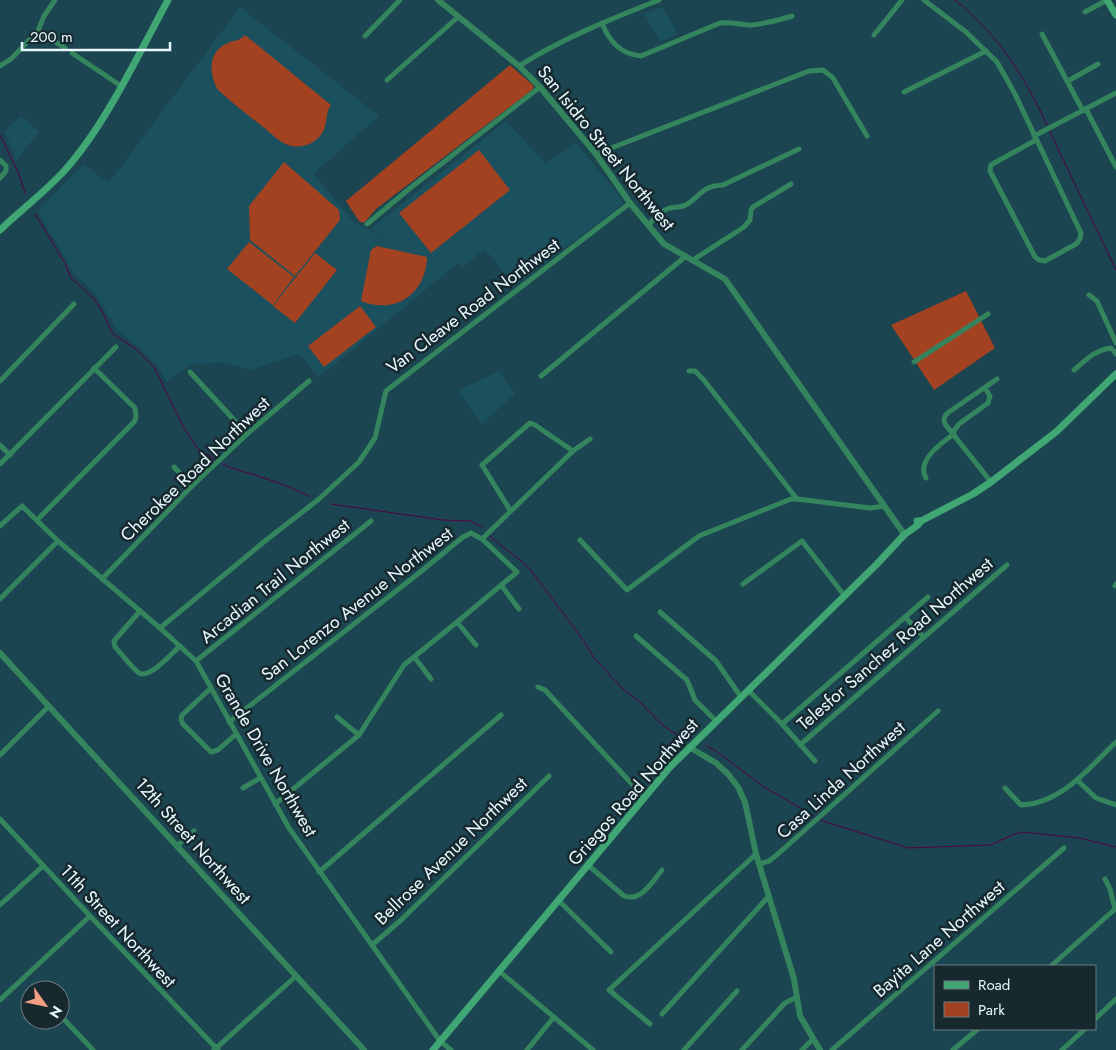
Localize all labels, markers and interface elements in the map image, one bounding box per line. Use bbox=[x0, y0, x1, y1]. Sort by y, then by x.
scale bar bbox=[22, 20, 170, 52]
text: 200 m bbox=[30, 26, 73, 48]
street label: San Isidro Street Northwest bbox=[531, 60, 681, 237]
street label: Van Cleave Road Northwest bbox=[381, 232, 566, 380]
street label: Cherokee Road Northwest bbox=[114, 390, 276, 547]
street label: Arcadian Trail Northwest bbox=[195, 512, 356, 650]
street label: San Lorenzo Avenue Northwest bbox=[256, 520, 459, 687]
street label: Telesfor Sanchez Road Northwest bbox=[791, 551, 999, 737]
street label: Grande Drive Northwest bbox=[208, 668, 324, 842]
street label: Griegos Road Northwest bbox=[562, 712, 705, 871]
street label: Casa Linda Northwest bbox=[771, 715, 912, 845]
street label: Bellrose Avenue Northwest bbox=[369, 771, 534, 931]
street label: 12th Street Northwest bbox=[129, 772, 257, 911]
street label: 11th Street Northwest bbox=[54, 859, 183, 994]
street label: Bayita Lane Northwest bbox=[867, 874, 1011, 1004]
legend bbox=[934, 965, 1096, 1030]
text: Road bbox=[978, 974, 1010, 996]
north arrow bbox=[20, 980, 70, 1030]
text: Park bbox=[978, 999, 1005, 1021]
text: N bbox=[44, 1002, 67, 1022]

